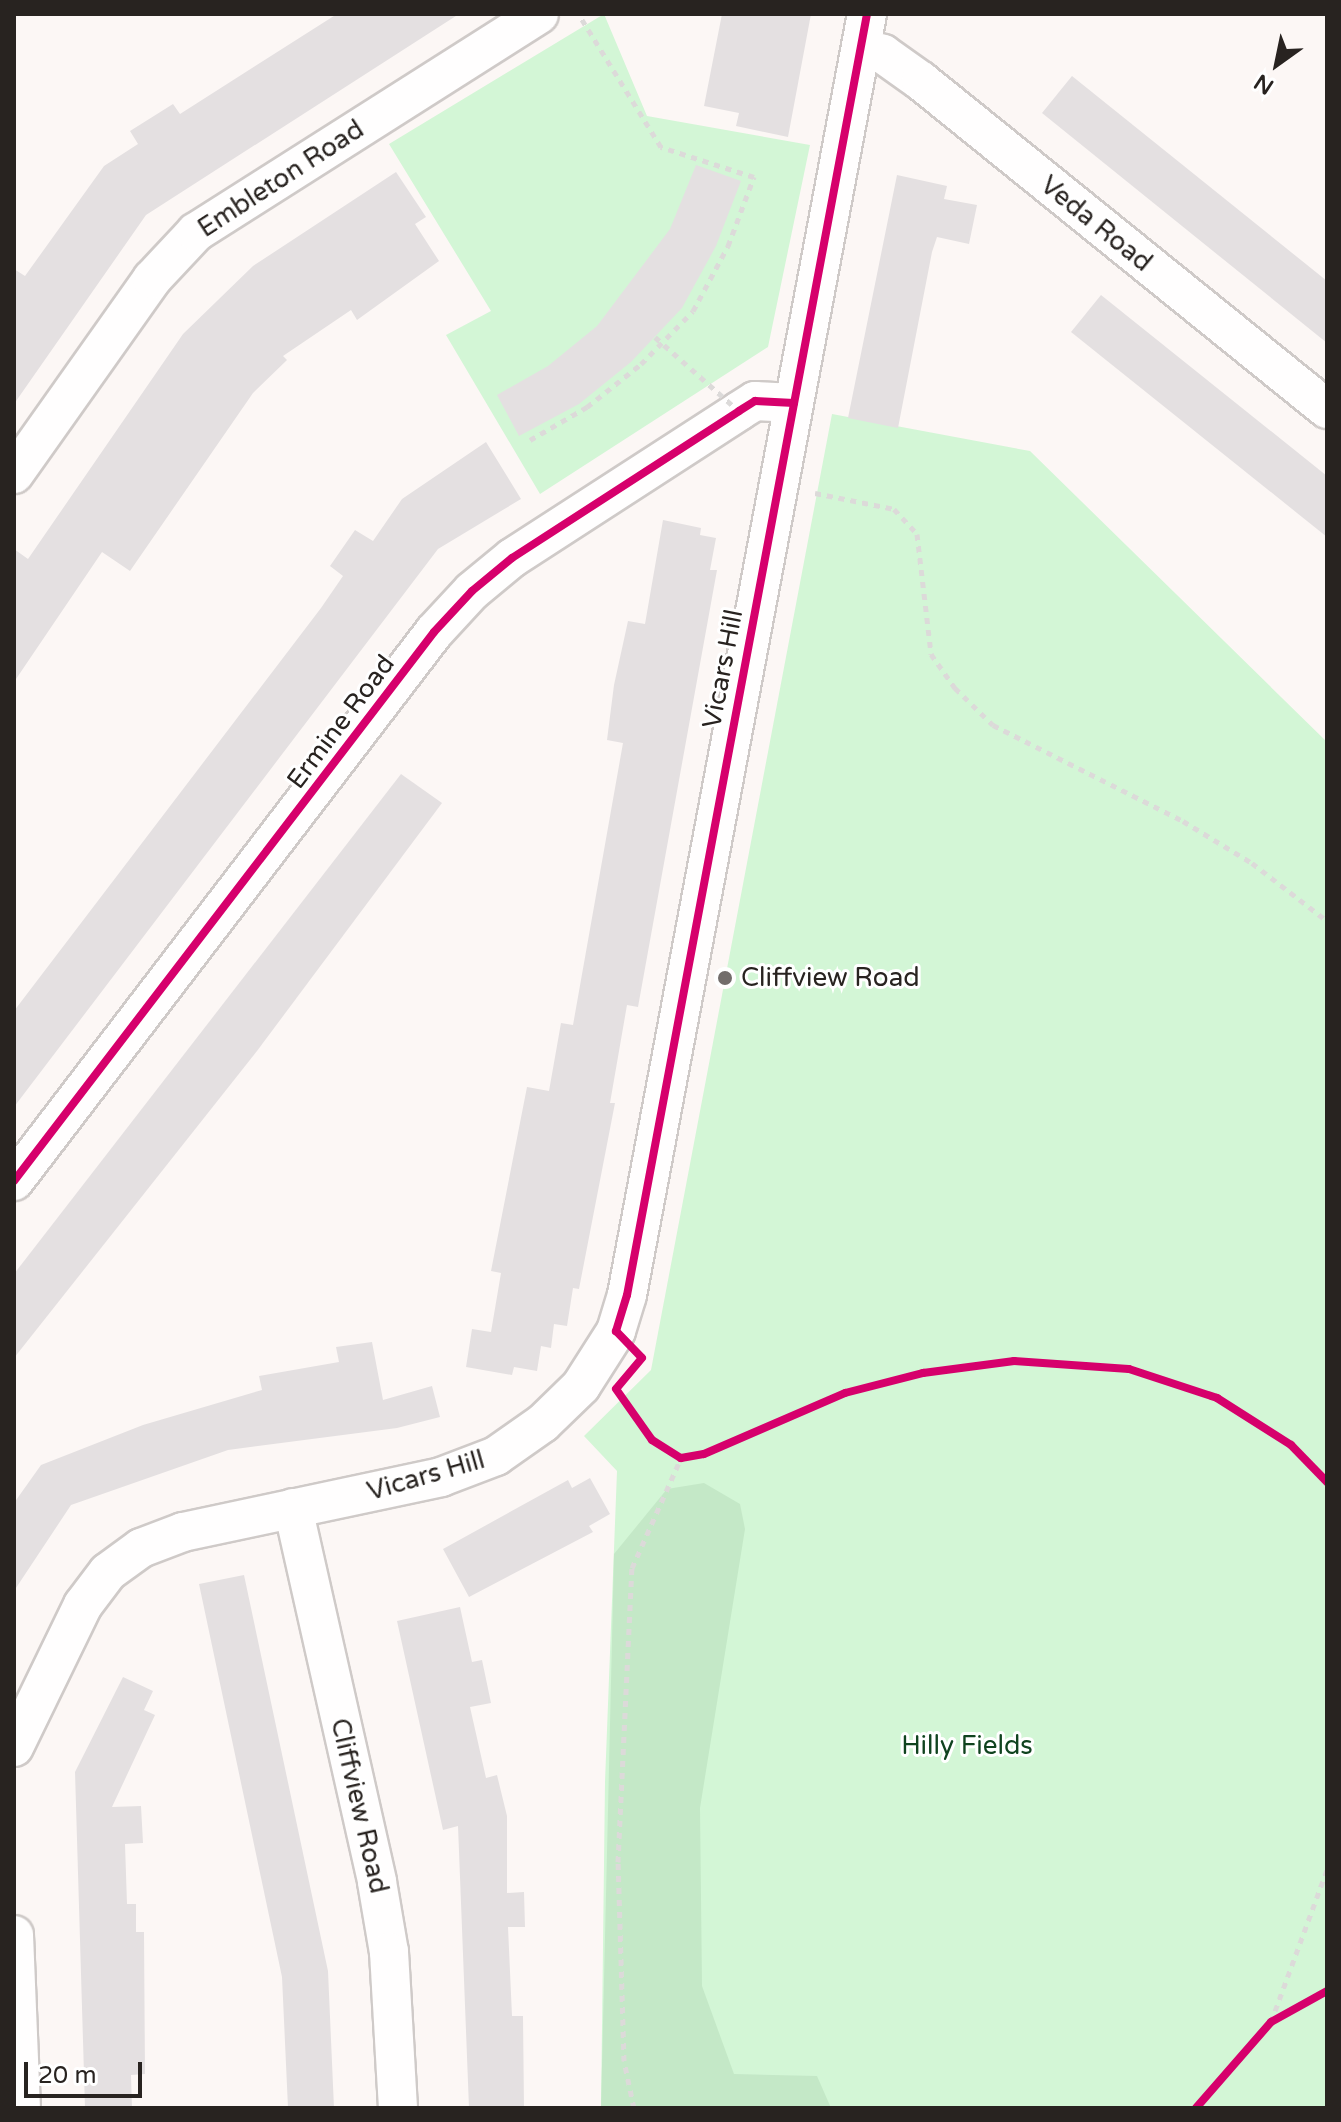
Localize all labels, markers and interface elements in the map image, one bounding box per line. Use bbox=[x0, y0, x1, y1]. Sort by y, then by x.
north arrow bbox=[1237, 24, 1317, 104]
text: N bbox=[1249, 68, 1278, 100]
street label: Embleton Road bbox=[192, 114, 370, 244]
street label: Veda Road bbox=[1034, 170, 1158, 278]
street label: Vicars Hill bbox=[696, 607, 750, 731]
street label: Ermine Road bbox=[281, 649, 401, 795]
place label: Cliffview Road bbox=[741, 962, 920, 994]
marker: Cliffview Road bbox=[716, 969, 734, 987]
street label: Vicars Hill bbox=[364, 1444, 488, 1508]
street label: Cliffview Road bbox=[324, 1715, 394, 1897]
park label: Hilly Fields bbox=[901, 1730, 1033, 1762]
scale bar bbox=[28, 2046, 146, 2096]
text: 20 m bbox=[38, 2061, 96, 2090]

